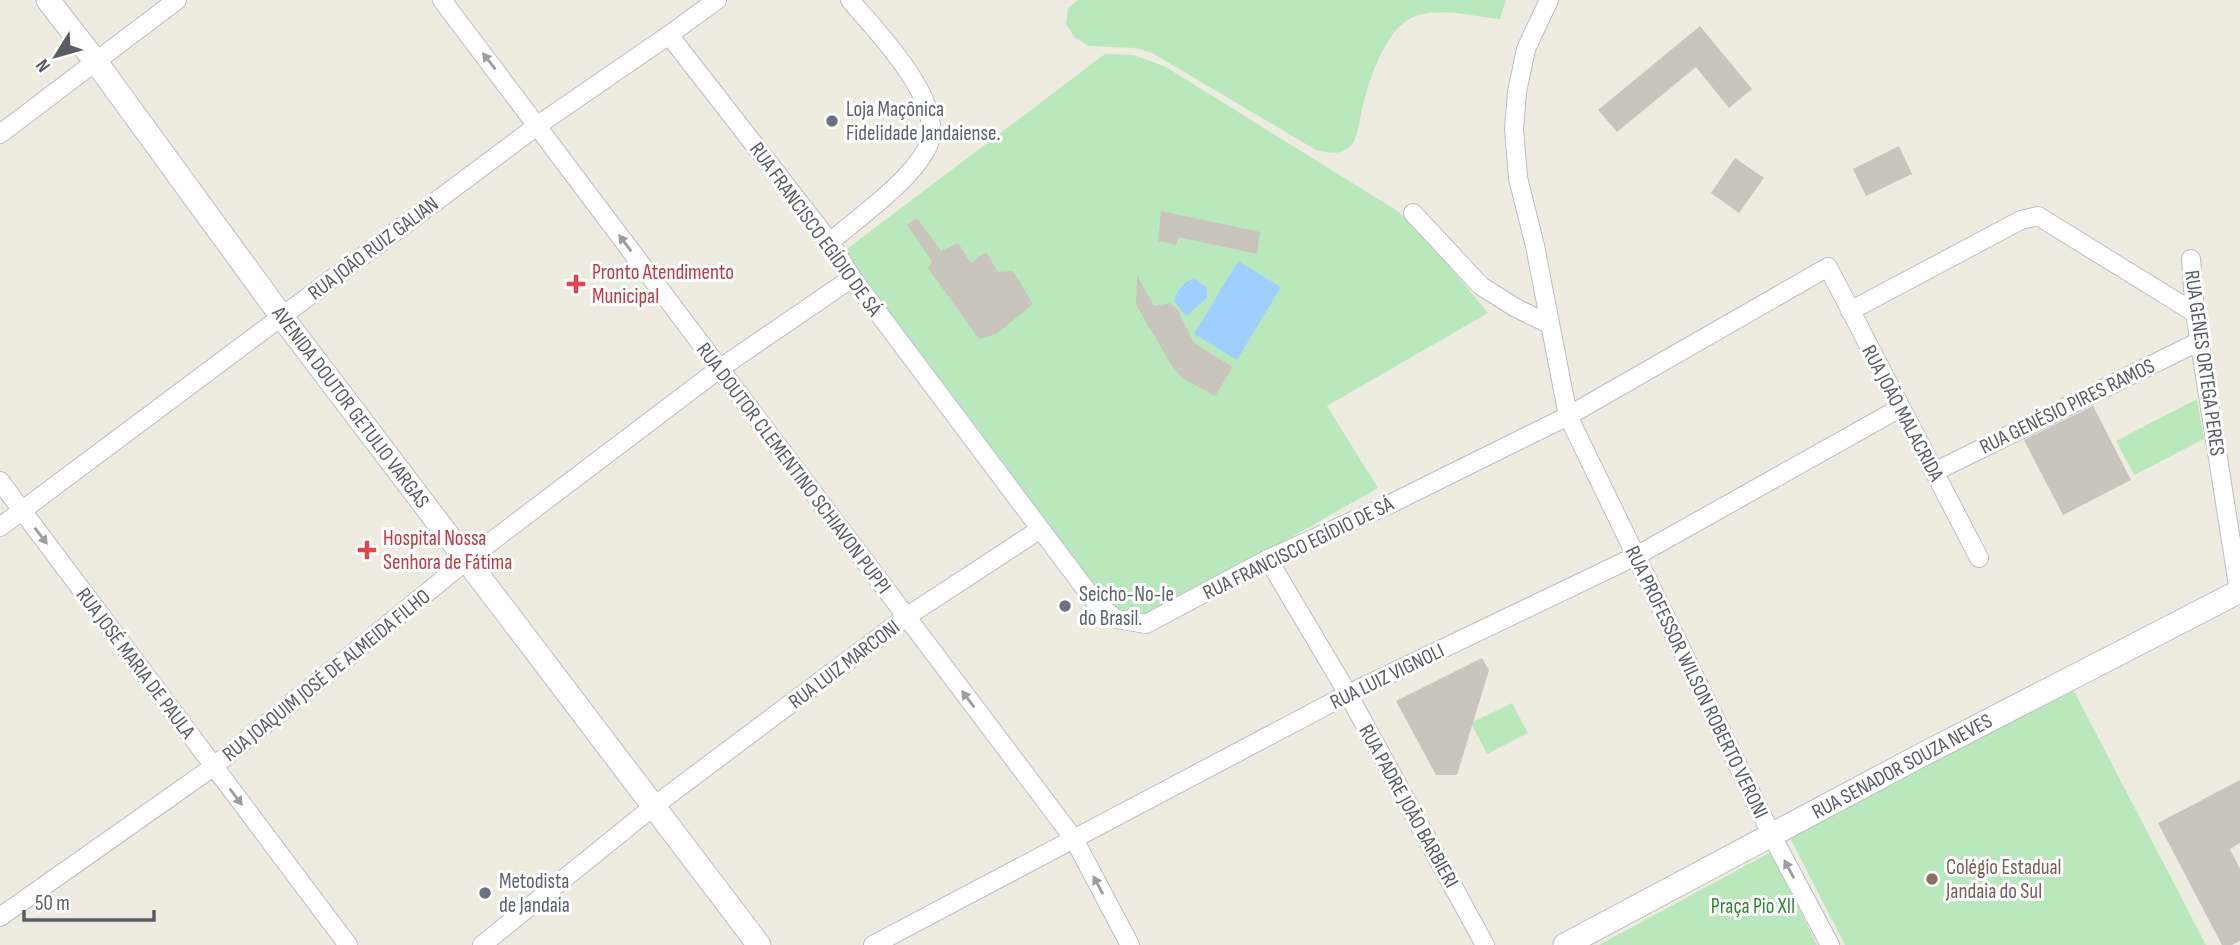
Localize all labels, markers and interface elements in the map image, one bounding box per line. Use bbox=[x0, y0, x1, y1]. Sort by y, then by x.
north arrow bbox=[21, 21, 91, 91]
one-way arrow bbox=[482, 52, 496, 70]
text: N bbox=[31, 54, 56, 76]
place label: Loja Maçônica Fidelidade Jandaiense. bbox=[846, 97, 1001, 146]
marker: Loja Maçônica Fidelidade Jandaiense. bbox=[824, 113, 840, 129]
street label: RUA FRANCISCO EGÍDIO DE SÁ bbox=[744, 138, 888, 322]
street label: RUA JOÃO RUIZ GALIAN bbox=[303, 191, 443, 306]
one-way arrow bbox=[619, 234, 633, 252]
place label: Pronto Atendimento Municipal bbox=[592, 260, 734, 309]
street label: RUA GENES ORTEGA PERES bbox=[2179, 269, 2230, 458]
marker: Pronto Atendimento Municipal bbox=[566, 274, 586, 294]
street label: AVENIDA DOUTOR GETULIO VARGAS bbox=[266, 301, 435, 513]
street label: RUA DOUTOR CLEMENTINO SCHIAVON PUPPI bbox=[691, 338, 896, 599]
street label: RUA JOÃO MALACRIDA bbox=[1856, 341, 1949, 487]
street label: RUA GENÉSIO PIRES RAMOS bbox=[1976, 353, 2159, 460]
street label: RUA FRANCISCO EGÍDIO DE SÁ bbox=[1199, 491, 1398, 605]
place label: Hospital Nossa Senhora de Fátima bbox=[383, 526, 512, 575]
one-way arrow bbox=[34, 527, 48, 545]
marker: Hospital Nossa Senhora de Fátima bbox=[357, 540, 377, 560]
street label: RUA PROFESSOR WILSON ROBERTO VERONI bbox=[1620, 542, 1774, 822]
place label: Seicho-No-Ie do Brasil. bbox=[1079, 582, 1174, 631]
street label: RUA JOSÉ MARIA DE PAULA bbox=[71, 583, 201, 744]
street label: RUA JOAQUIM JOSÉ DE ALMEIDA FILHO bbox=[217, 584, 435, 767]
marker: Seicho-No-Ie do Brasil. bbox=[1057, 598, 1073, 614]
street label: RUA LUIZ MARCONI bbox=[784, 614, 905, 714]
street label: RUA LUIZ VIGNOLI bbox=[1326, 638, 1448, 715]
one-way arrow bbox=[962, 690, 976, 708]
street label: RUA SENADOR SOUZA NEVES bbox=[1808, 708, 1997, 825]
street label: RUA PADRE JOÃO BARBIERI bbox=[1353, 720, 1464, 892]
one-way arrow bbox=[228, 787, 243, 805]
place label: Colégio Estadual Jandaia do Sul bbox=[1945, 855, 2062, 904]
one-way arrow bbox=[1784, 858, 1796, 878]
place label: Metodista de Jandaia bbox=[499, 869, 570, 918]
marker: Colégio Estadual Jandaia do Sul bbox=[1924, 871, 1940, 887]
one-way arrow bbox=[1093, 874, 1105, 894]
scale bar bbox=[24, 878, 154, 922]
marker: Metodista de Jandaia bbox=[477, 885, 493, 901]
text: 50 m bbox=[35, 891, 70, 916]
park label: Praça Pio XII bbox=[1711, 894, 1795, 919]

